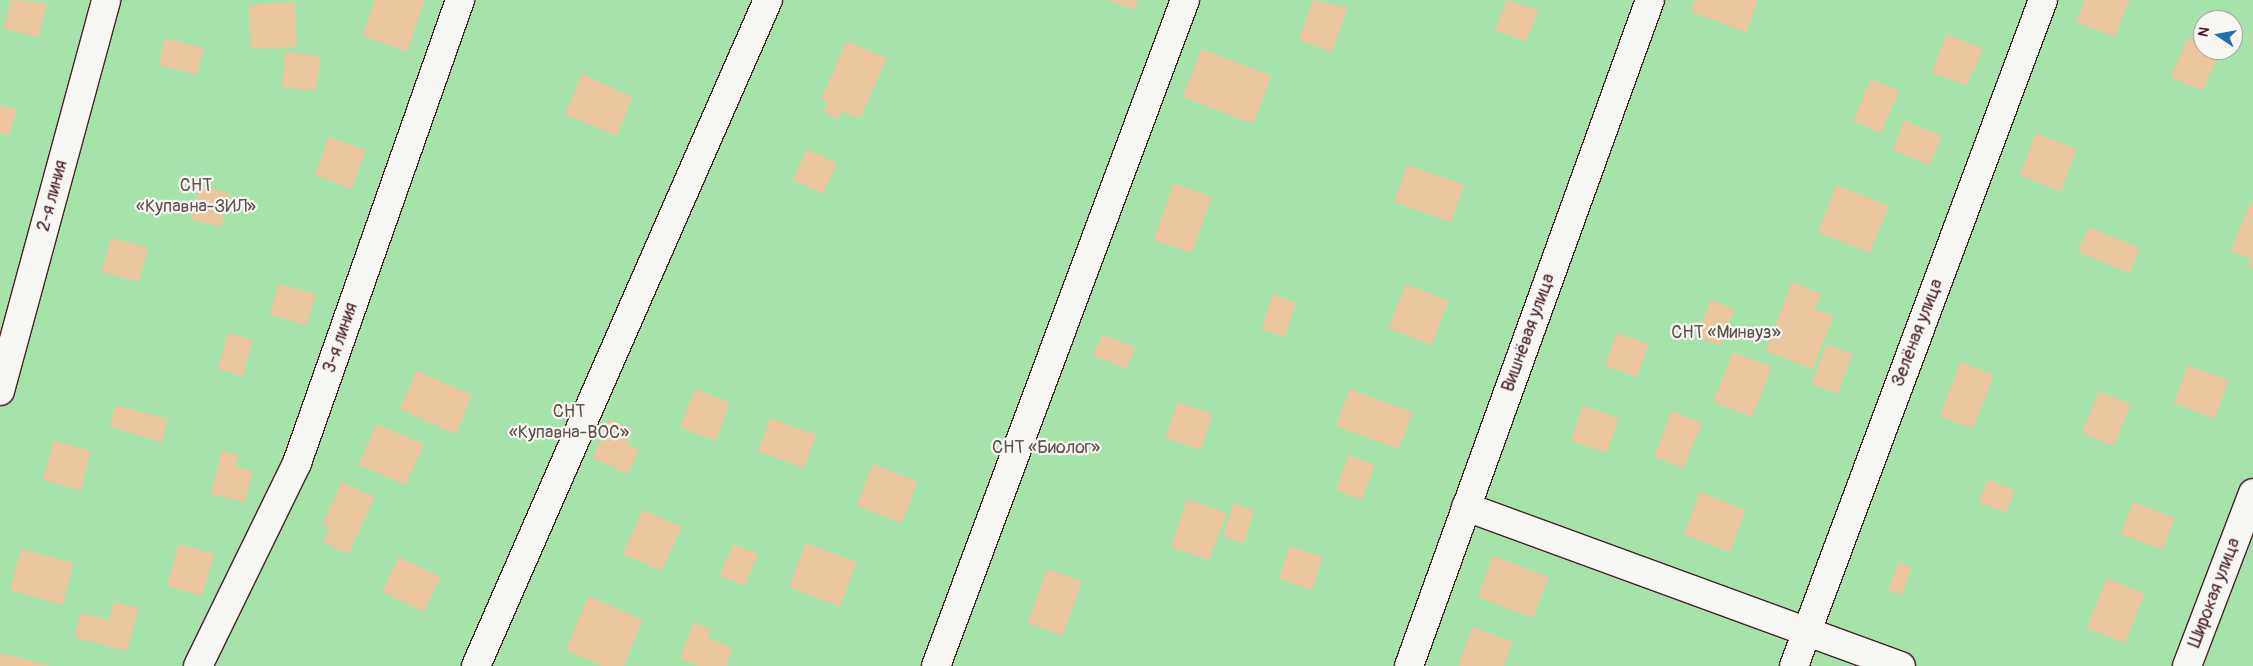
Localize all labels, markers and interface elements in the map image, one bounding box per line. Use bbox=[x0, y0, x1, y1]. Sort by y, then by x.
north arrow bbox=[2193, 10, 2243, 60]
text: N bbox=[2195, 26, 2213, 38]
street label: 2-я линия bbox=[33, 158, 73, 234]
park label: СНТ «Купавна-ЗИЛ» bbox=[136, 176, 256, 218]
street label: Вишнёвая улица bbox=[1498, 271, 1560, 395]
street label: Зелёная улица bbox=[1888, 276, 1948, 390]
street label: 3-я линия bbox=[319, 300, 363, 376]
park label: СНТ «Минвуз» bbox=[1671, 322, 1781, 344]
park label: СНТ «Купавна-ВОС» bbox=[509, 402, 629, 444]
park label: СНТ «Биолог» bbox=[992, 437, 1100, 459]
street label: Широкая улица bbox=[2184, 535, 2246, 651]

